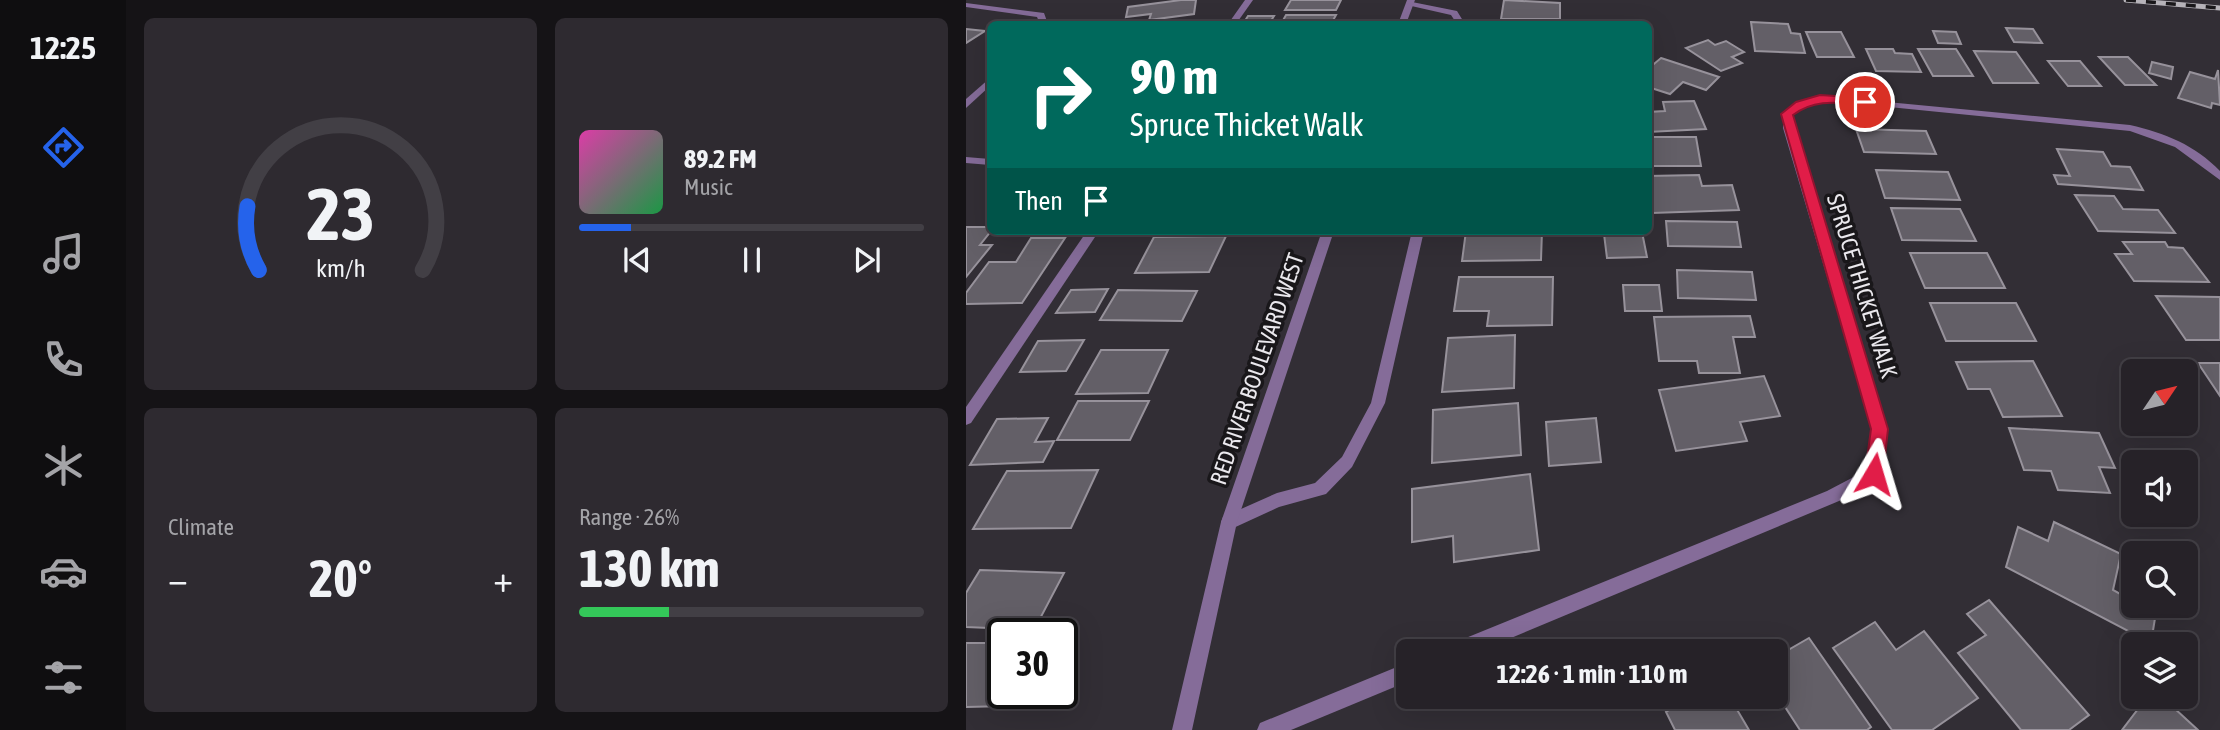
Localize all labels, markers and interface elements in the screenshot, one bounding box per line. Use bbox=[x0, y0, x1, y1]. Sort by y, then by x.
text: 12:25 bbox=[30, 29, 96, 66]
text: 90 m bbox=[1130, 48, 1218, 104]
icon: right bbox=[1015, 49, 1106, 140]
pin bbox=[1835, 72, 1895, 132]
icon: arrive bbox=[1846, 83, 1884, 121]
text: Spruce Thicket Walk bbox=[1130, 106, 1364, 143]
icon: directions bbox=[39, 123, 88, 172]
text: 89.2 FM bbox=[684, 144, 757, 174]
text: 23 bbox=[306, 173, 375, 256]
text: Music bbox=[684, 174, 732, 200]
icon: arrive bbox=[1077, 182, 1115, 220]
text: Then bbox=[1015, 186, 1063, 216]
street label: SPRUCE THICKET WALK bbox=[1822, 191, 1903, 382]
icon: music bbox=[39, 229, 88, 278]
icon: previous bbox=[618, 241, 656, 279]
icon: pause bbox=[733, 241, 771, 279]
icon: next bbox=[848, 241, 886, 279]
street label: RED RIVER BOULEVARD WEST bbox=[1205, 250, 1309, 488]
text: km/h bbox=[316, 254, 365, 282]
icon: phone bbox=[39, 335, 88, 384]
north arrow bbox=[2121, 359, 2198, 436]
map controls bbox=[2121, 359, 2198, 709]
position arrow bbox=[1837, 437, 1911, 511]
icon: climate bbox=[39, 441, 88, 490]
button: sound bbox=[2121, 450, 2198, 527]
text: Range · 26% bbox=[579, 504, 679, 530]
text: Climate bbox=[168, 514, 234, 540]
text: 130 km bbox=[579, 538, 720, 598]
button: search bbox=[2121, 541, 2198, 618]
icon: car bbox=[39, 547, 88, 596]
text: 20° bbox=[309, 548, 372, 608]
text: − bbox=[168, 557, 188, 600]
text: + bbox=[493, 557, 513, 600]
speed limit sign: 30 bbox=[987, 618, 1078, 709]
button: layers bbox=[2121, 632, 2198, 709]
icon: filters bbox=[39, 653, 88, 702]
text: 12:26 · 1 min · 110 m bbox=[1497, 659, 1687, 689]

